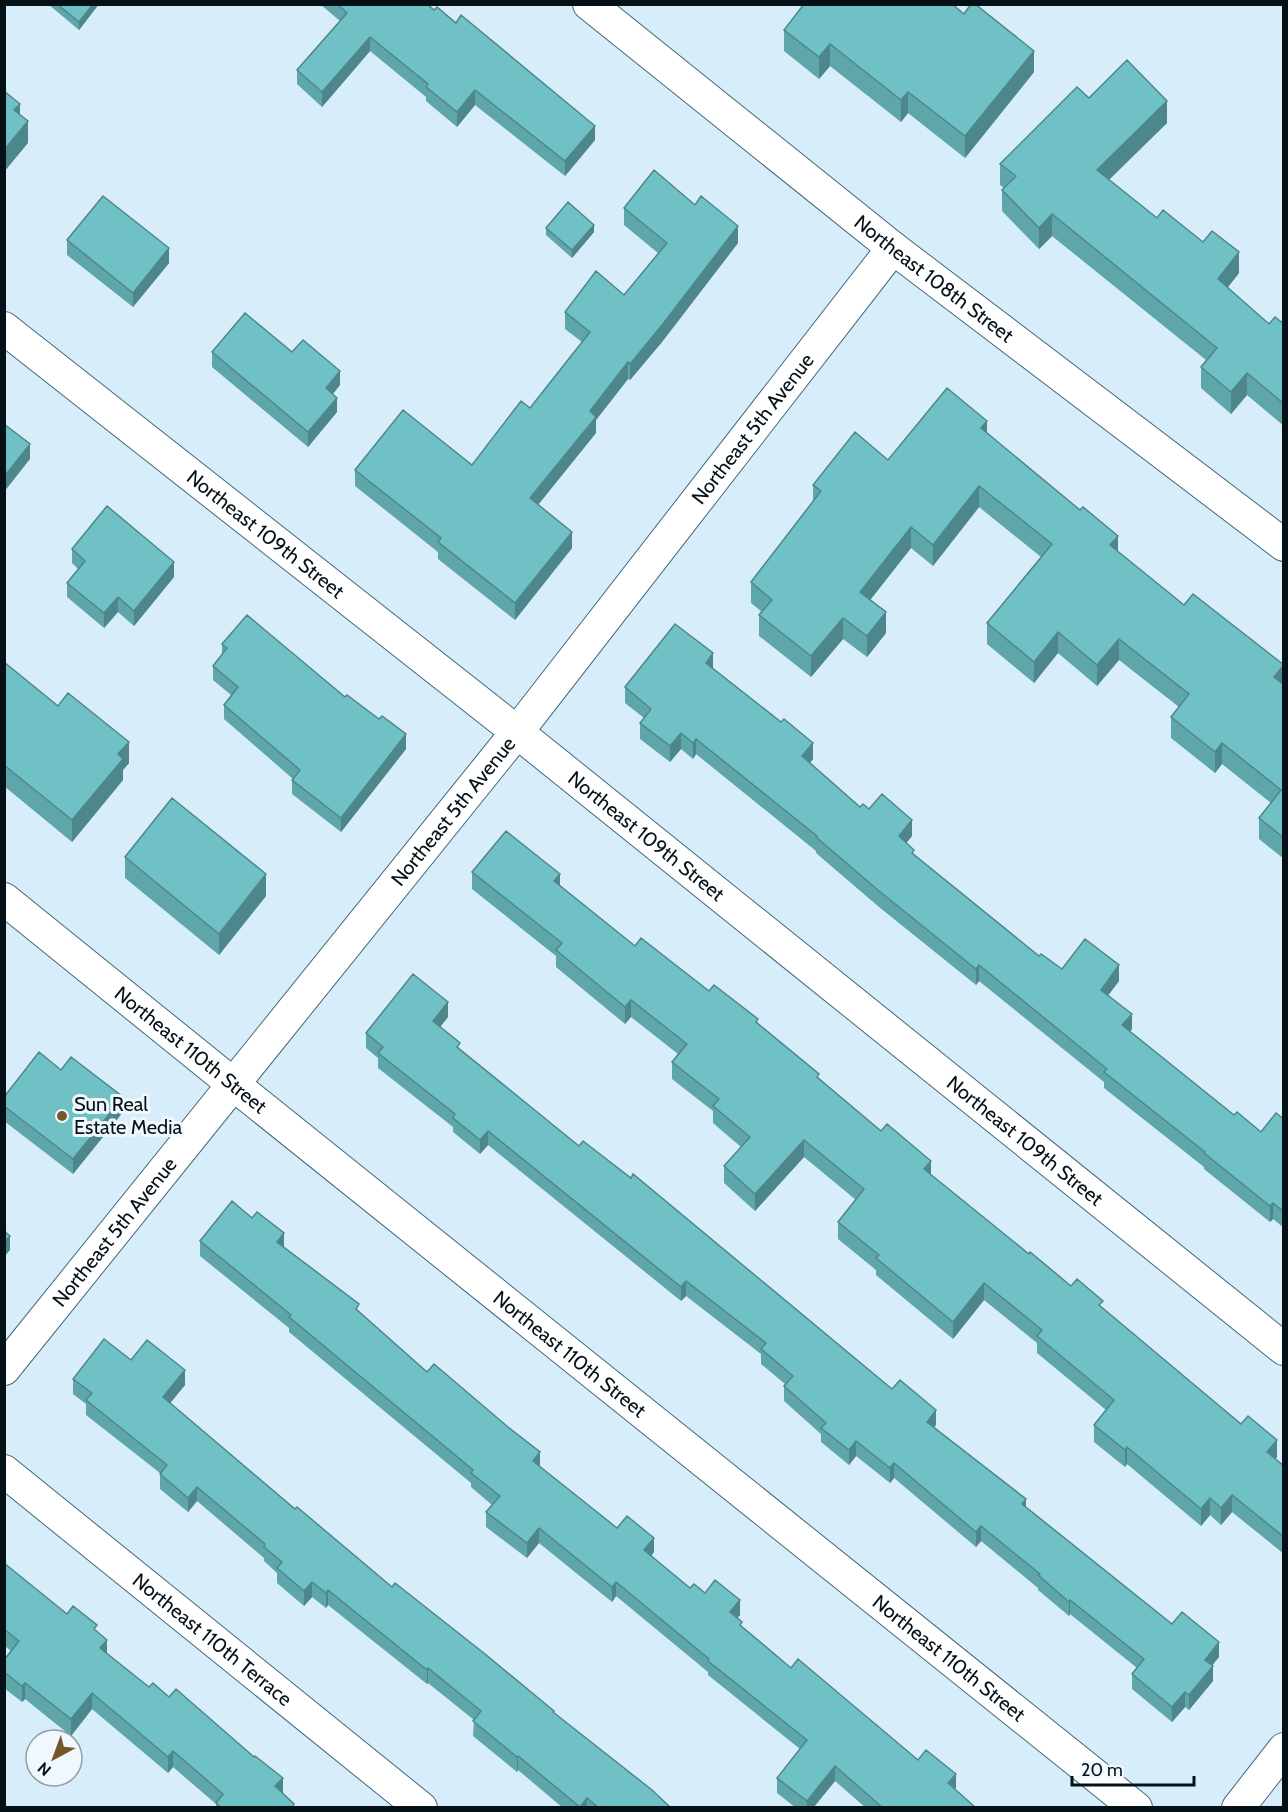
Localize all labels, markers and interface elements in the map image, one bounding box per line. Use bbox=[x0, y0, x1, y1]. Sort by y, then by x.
street label: Northeast 108th Street bbox=[850, 210, 1019, 347]
street label: Northeast 5th Avenue bbox=[687, 348, 819, 509]
street label: Northeast 109th Street bbox=[182, 465, 349, 603]
street label: Northeast 5th Avenue bbox=[386, 732, 520, 891]
street label: Northeast 109th Street bbox=[563, 766, 729, 906]
street label: Northeast 110th Street bbox=[110, 981, 272, 1119]
street label: Northeast 109th Street bbox=[942, 1071, 1108, 1211]
place label: Sun Real Estate Media bbox=[74, 1092, 182, 1139]
marker: Sun Real Estate Media bbox=[55, 1109, 69, 1123]
street label: Northeast 5th Avenue bbox=[47, 1153, 182, 1311]
street label: Northeast 110th Street bbox=[489, 1286, 651, 1423]
street label: Northeast 110th Terrace bbox=[128, 1568, 297, 1711]
street label: Northeast 110th Street bbox=[868, 1590, 1030, 1727]
north arrow bbox=[24, 1728, 84, 1788]
scale bar bbox=[1072, 1749, 1194, 1787]
text: N bbox=[34, 1758, 55, 1780]
text: 20 m bbox=[1081, 1759, 1123, 1781]

